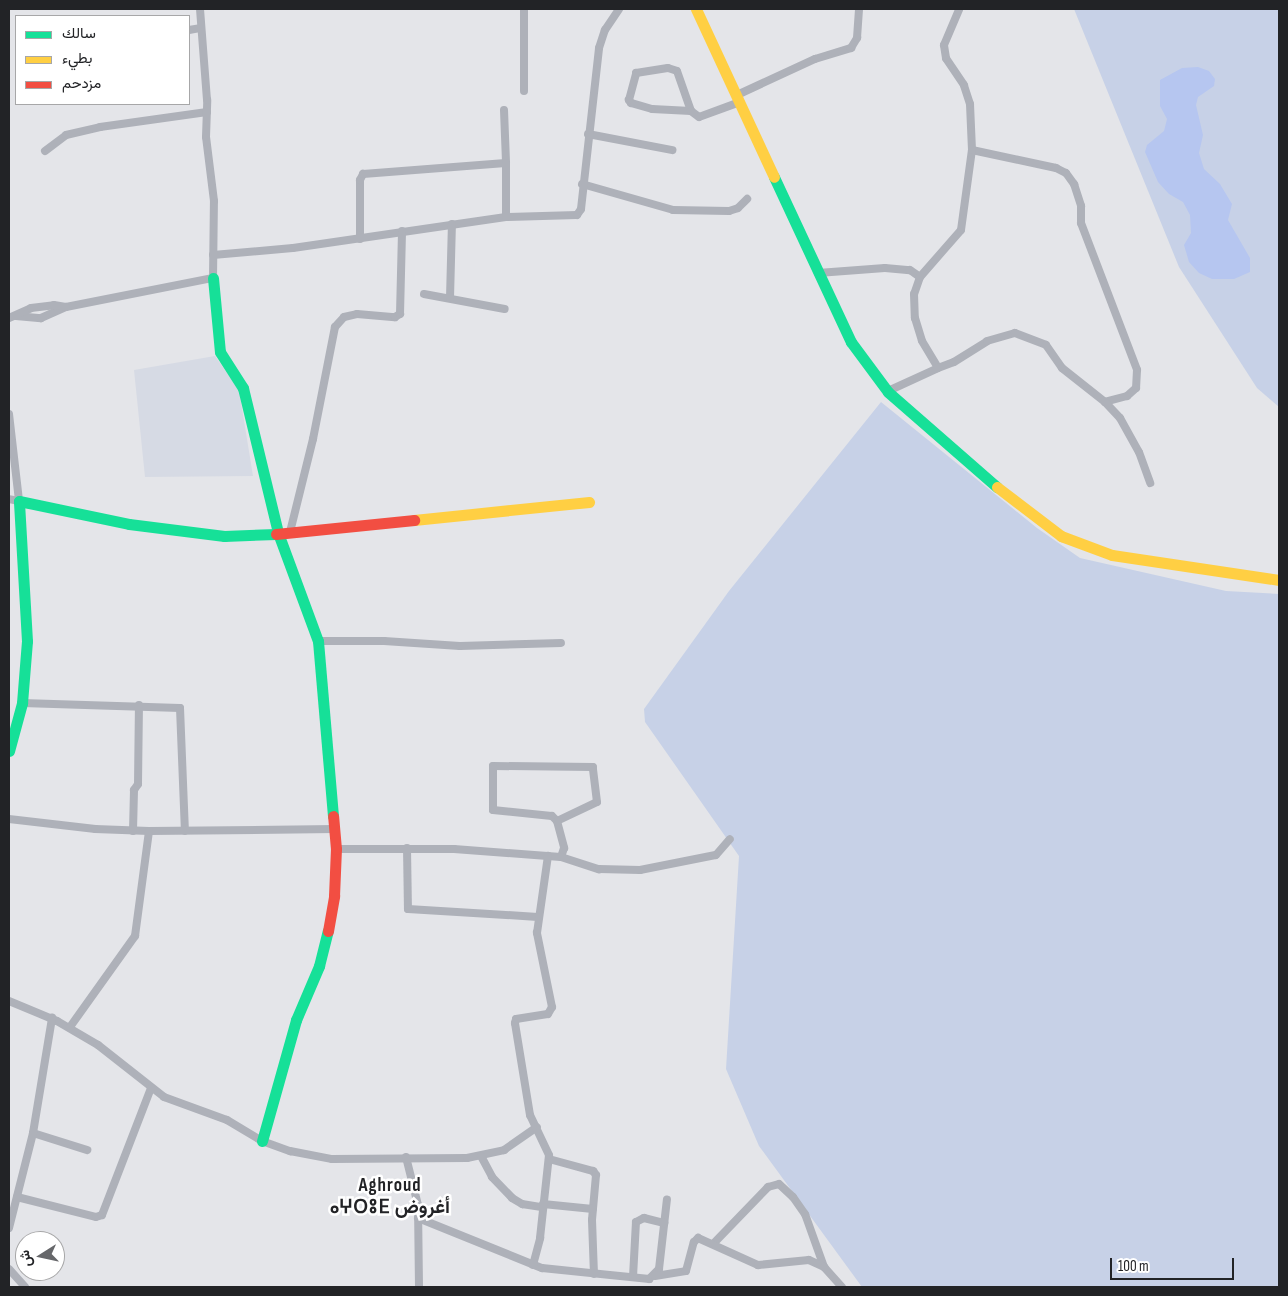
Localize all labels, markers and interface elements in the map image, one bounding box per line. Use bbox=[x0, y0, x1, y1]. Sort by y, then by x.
legend bbox=[15, 15, 190, 105]
text: سالك bbox=[62, 24, 96, 43]
text: بطيء bbox=[62, 49, 92, 68]
text: مزدحم bbox=[62, 74, 101, 93]
district label: Aghroud ⴰⵖⵔⵓⴹ أغروض bbox=[333, 1175, 447, 1219]
north arrow bbox=[15, 1231, 65, 1281]
scale bar bbox=[1113, 1248, 1237, 1280]
text: ش bbox=[16, 1249, 36, 1268]
text: 100 m bbox=[1118, 1257, 1149, 1276]

